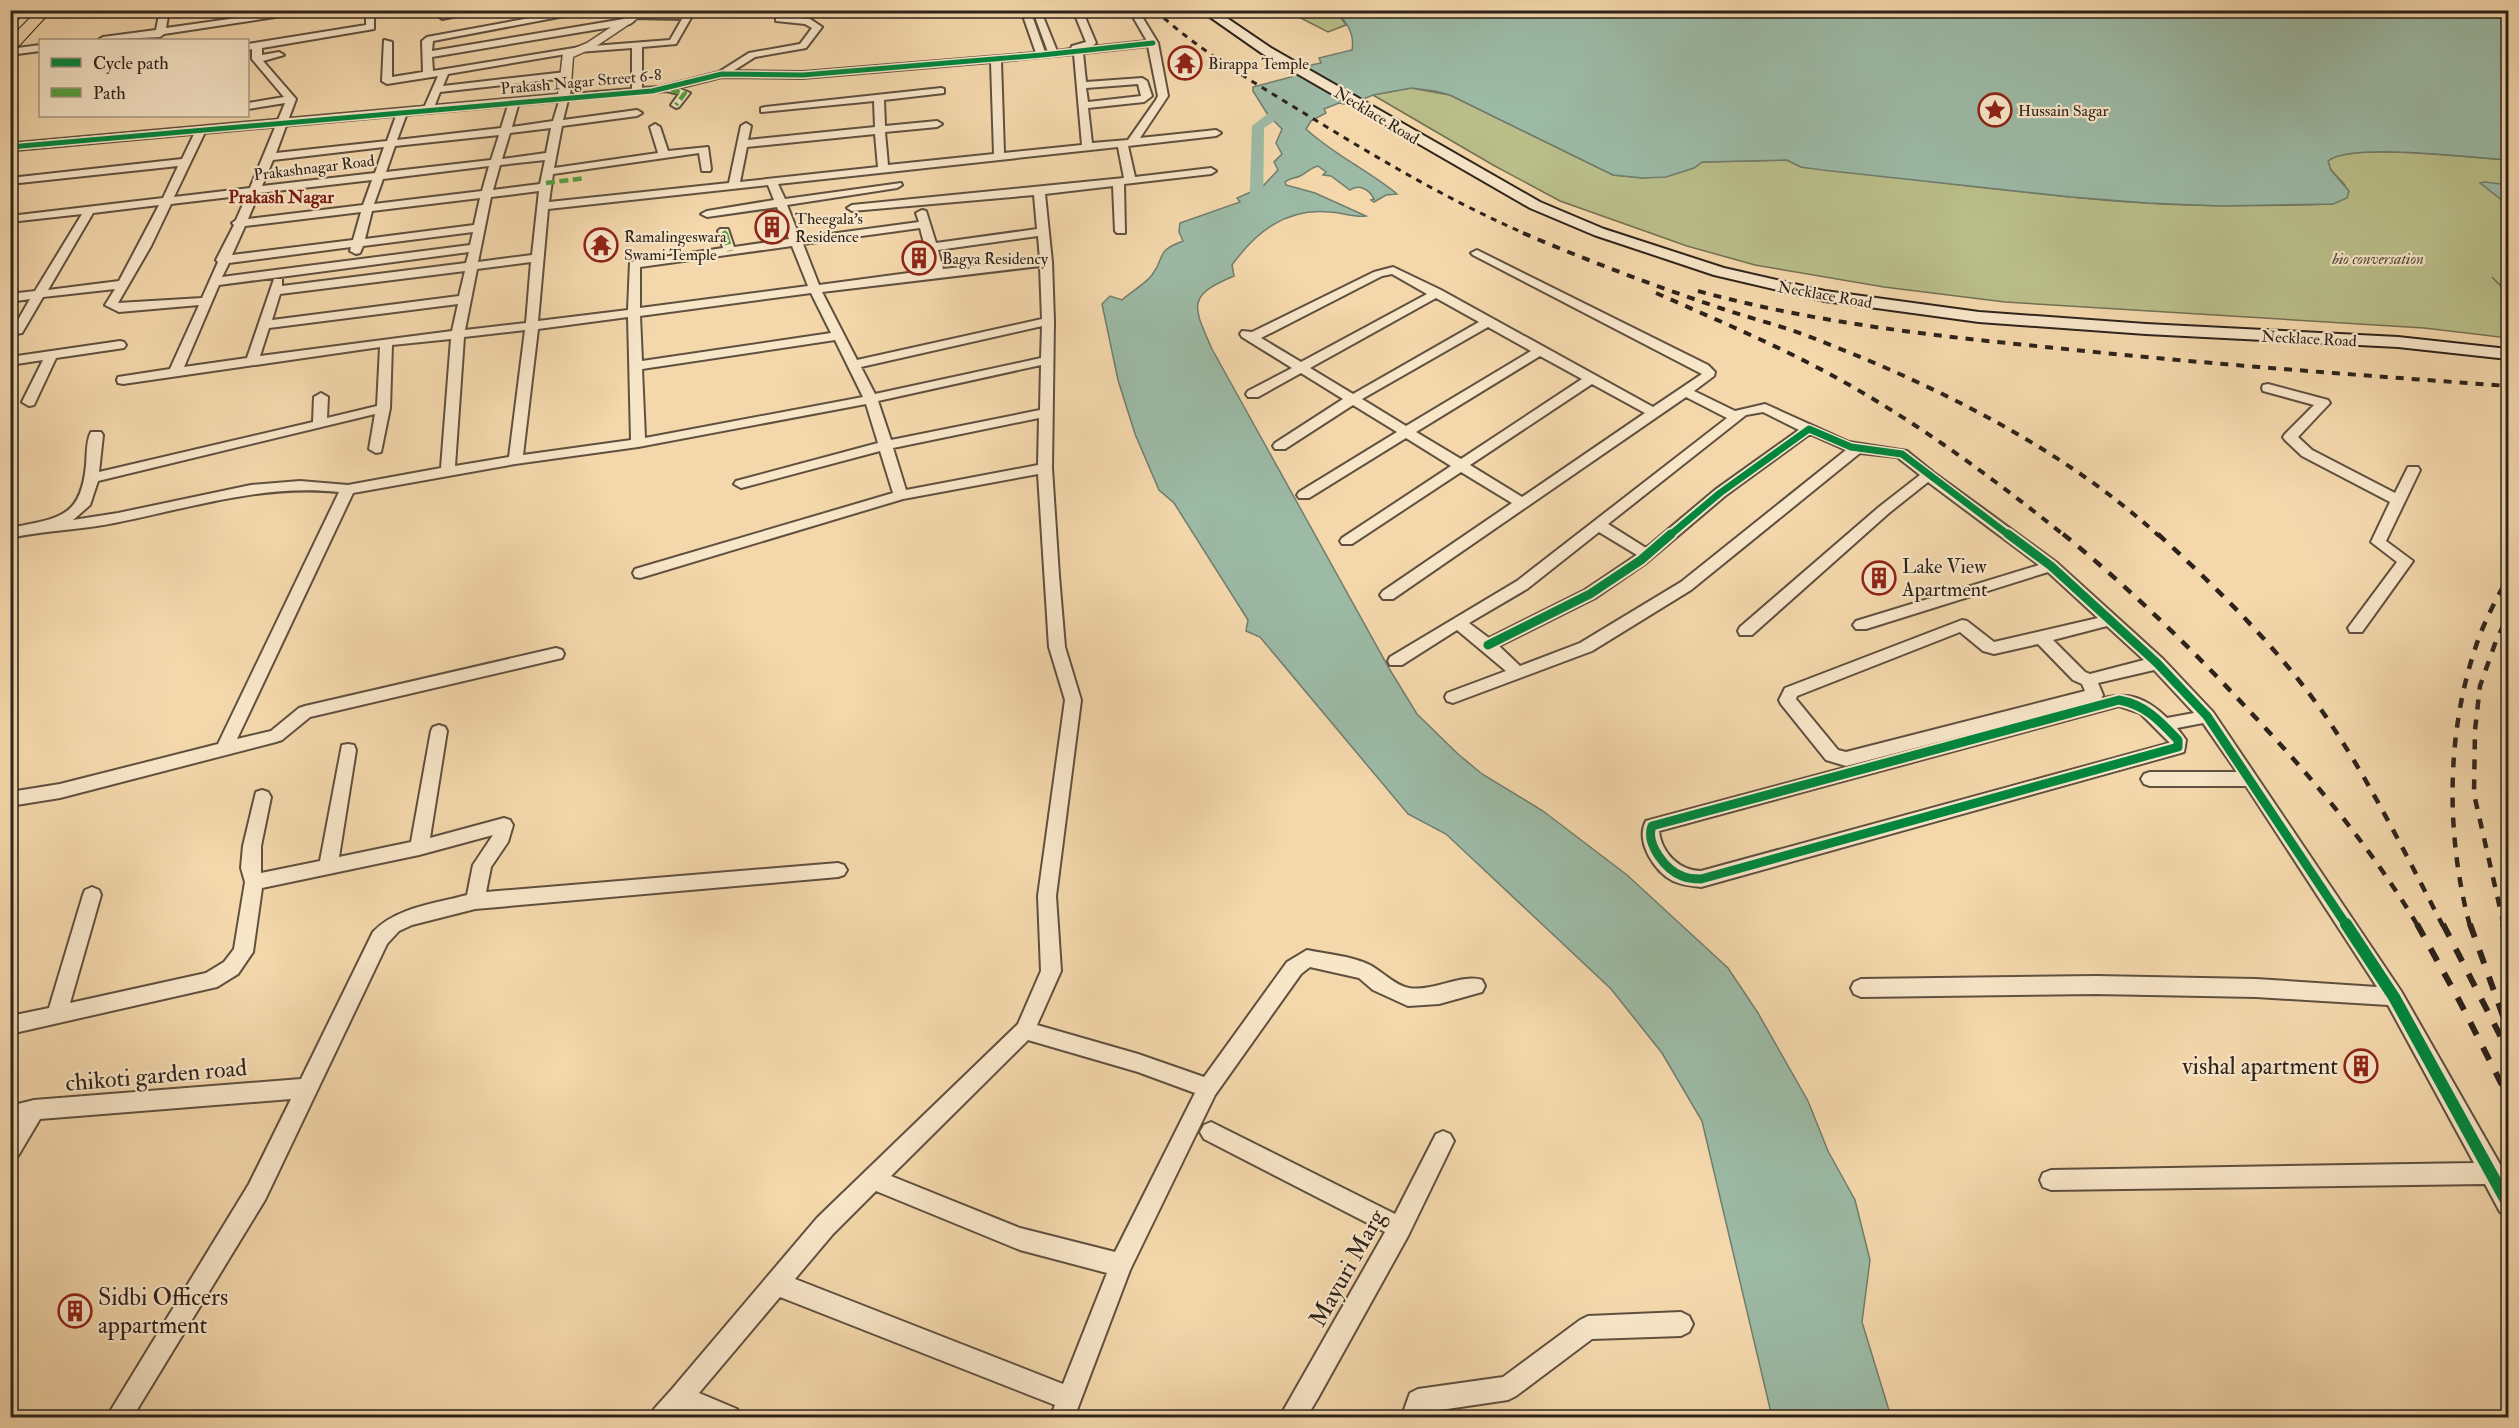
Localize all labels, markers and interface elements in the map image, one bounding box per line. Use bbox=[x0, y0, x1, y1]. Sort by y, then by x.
legend bbox=[39, 39, 249, 117]
temple icon: Birappa Temple bbox=[1167, 45, 1203, 81]
text: Cycle path bbox=[93, 52, 169, 75]
place label: Birappa Temple bbox=[1208, 54, 1309, 75]
street label: Prakash Nagar Street 6-8 bbox=[500, 65, 663, 99]
text: Path bbox=[93, 82, 126, 105]
street label: Necklace Road bbox=[1330, 83, 1423, 149]
place icon: Hussain Sagar bbox=[1977, 92, 2013, 128]
place label: Hussain Sagar bbox=[2018, 101, 2109, 121]
street label: Prakashnagar Road bbox=[252, 151, 376, 185]
district label: Prakash Nagar bbox=[228, 186, 334, 209]
building icon: Theegala's Residence bbox=[754, 209, 790, 245]
place label: Theegala's Residence bbox=[795, 209, 863, 247]
temple icon: Ramalingeswara Swami Temple bbox=[583, 227, 619, 263]
place label: Ramalingeswara Swami Temple bbox=[624, 227, 727, 266]
building icon: Bagya Residency bbox=[901, 240, 937, 276]
place label: Bagya Residency bbox=[942, 249, 1049, 269]
park label: bio conversation bbox=[2331, 249, 2424, 269]
street label: Necklace Road bbox=[1776, 277, 1874, 313]
street label: Necklace Road bbox=[2261, 327, 2357, 351]
place label: Lake View Apartment bbox=[1901, 554, 1988, 603]
building icon: Lake View Apartment bbox=[1861, 560, 1897, 596]
building icon: vishal apartment bbox=[2343, 1048, 2379, 1084]
place label: vishal apartment bbox=[2181, 1051, 2338, 1082]
street label: chikoti garden road bbox=[64, 1052, 248, 1099]
street label: Mayuri Marg bbox=[1302, 1203, 1393, 1332]
place label: Sidbi Officers appartment bbox=[98, 1282, 228, 1341]
building icon: Sidbi Officers appartment bbox=[57, 1293, 93, 1329]

